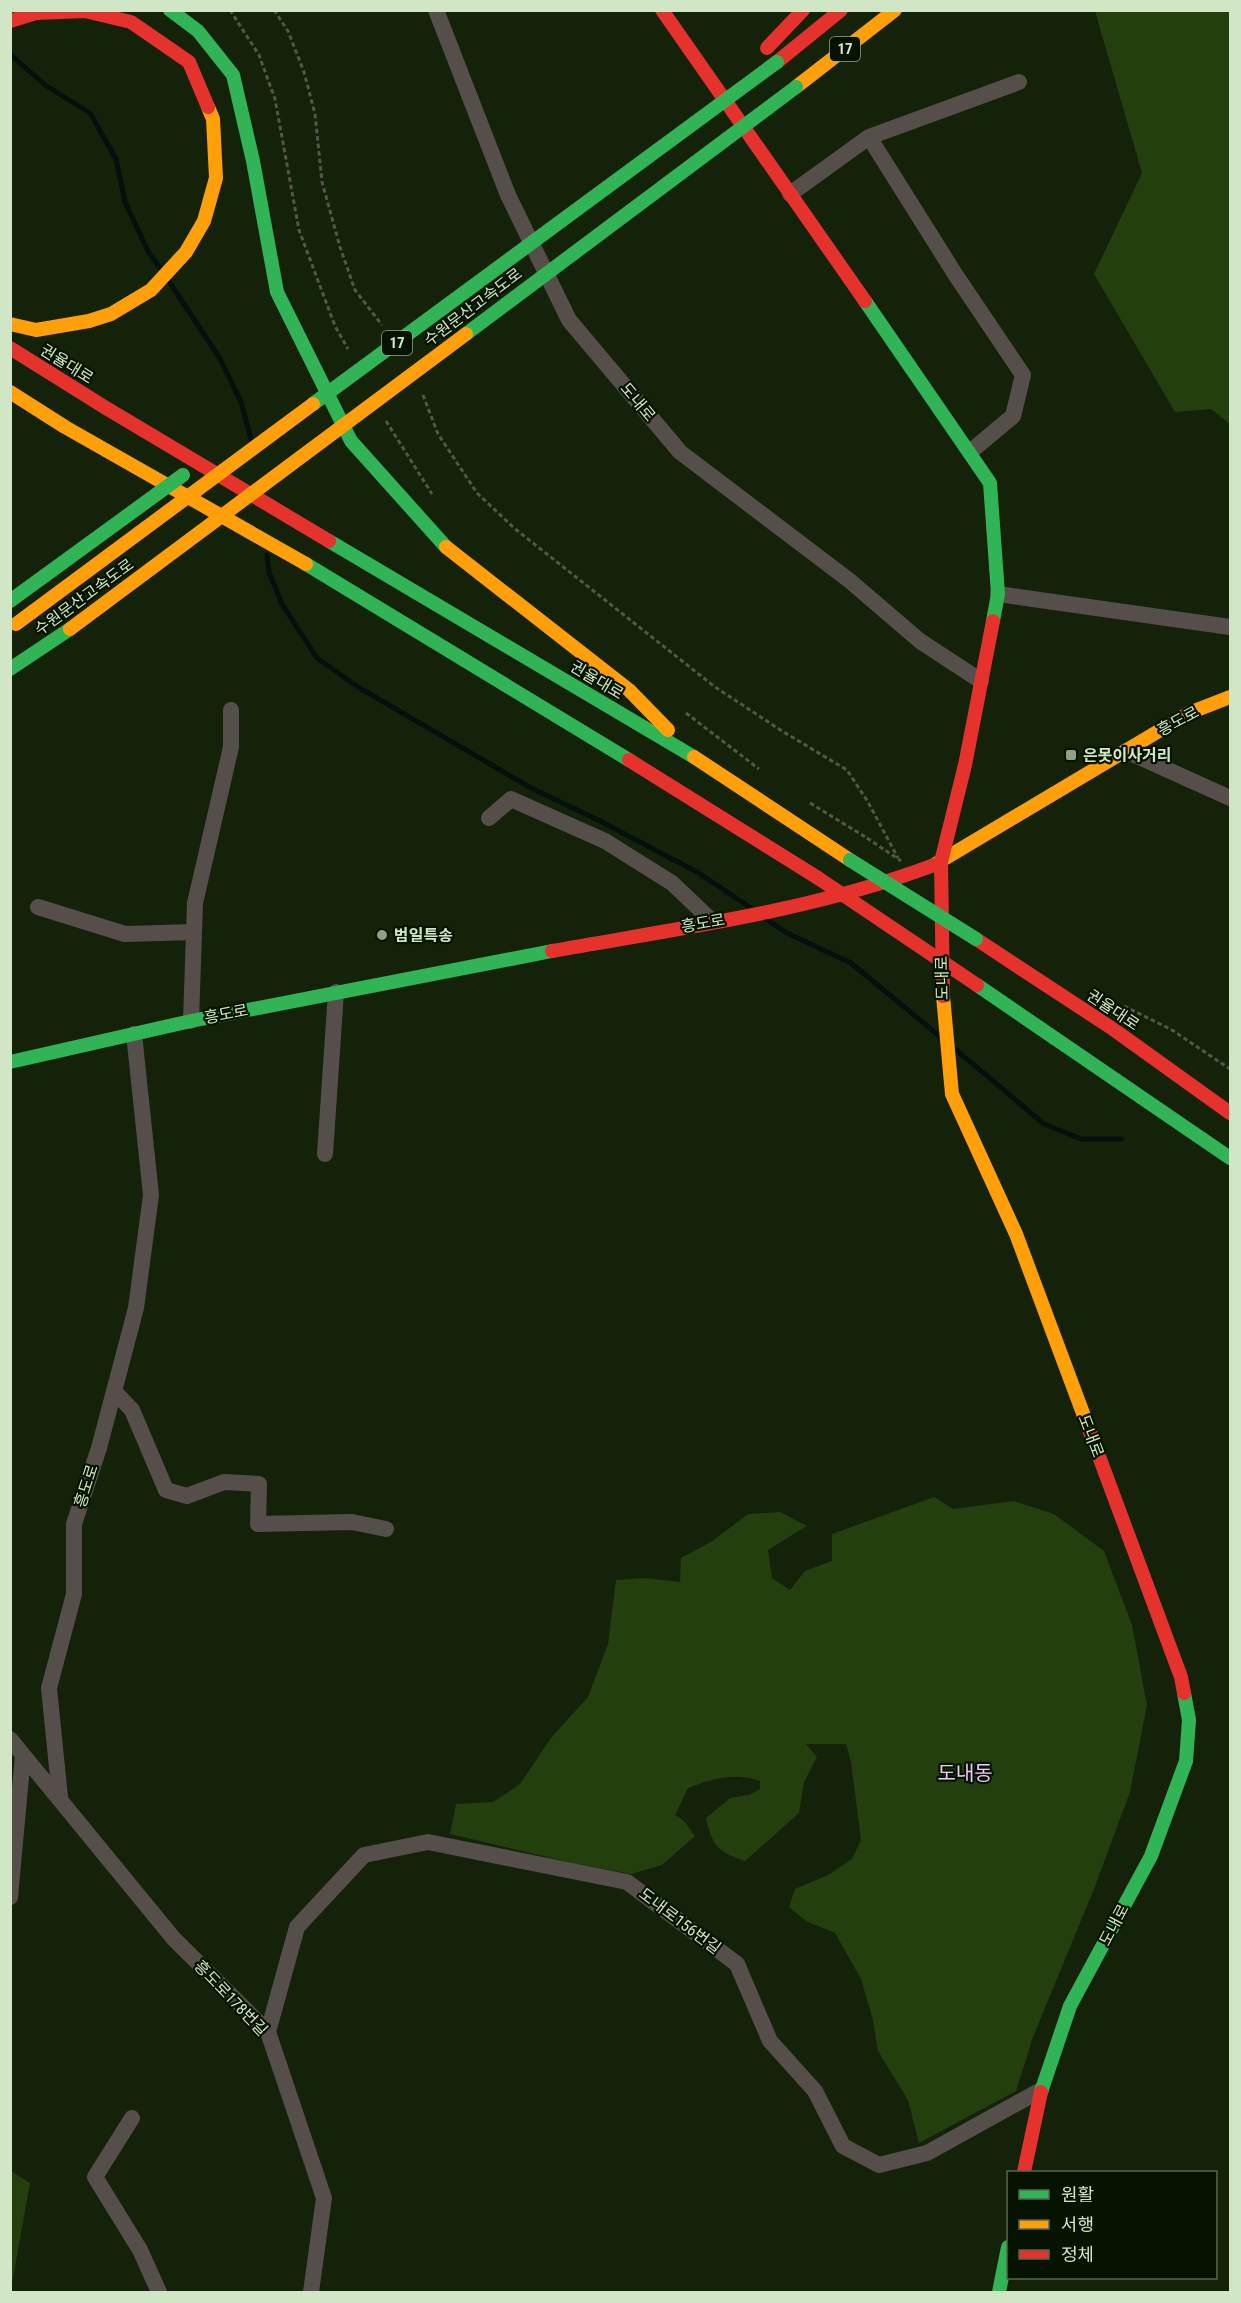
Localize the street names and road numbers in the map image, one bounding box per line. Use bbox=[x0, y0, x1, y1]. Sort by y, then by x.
road number: 17 bbox=[830, 37, 860, 61]
street label: 수원문산고속도로 bbox=[420, 264, 526, 350]
road number: 17 bbox=[382, 331, 412, 355]
street label: 권율대로 bbox=[37, 340, 97, 388]
street label: 도내로 bbox=[617, 379, 660, 425]
street label: 수원문산고속도로 bbox=[31, 555, 137, 639]
street label: 권율대로 bbox=[567, 657, 627, 703]
street label: 흥도로 bbox=[1154, 702, 1202, 740]
street label: 흥도로 bbox=[680, 910, 727, 936]
street label: 도내로 bbox=[932, 955, 952, 1000]
street label: 권율대로 bbox=[1083, 986, 1143, 1034]
street label: 흥도로 bbox=[203, 1000, 250, 1028]
street label: 도내로 bbox=[1074, 1412, 1108, 1460]
street label: 흥도로 bbox=[70, 1462, 102, 1510]
street label: 도내로156번길 bbox=[635, 1884, 725, 1958]
street label: 도내로 bbox=[1095, 1901, 1133, 1949]
street label: 흥도로178번길 bbox=[190, 1956, 272, 2040]

